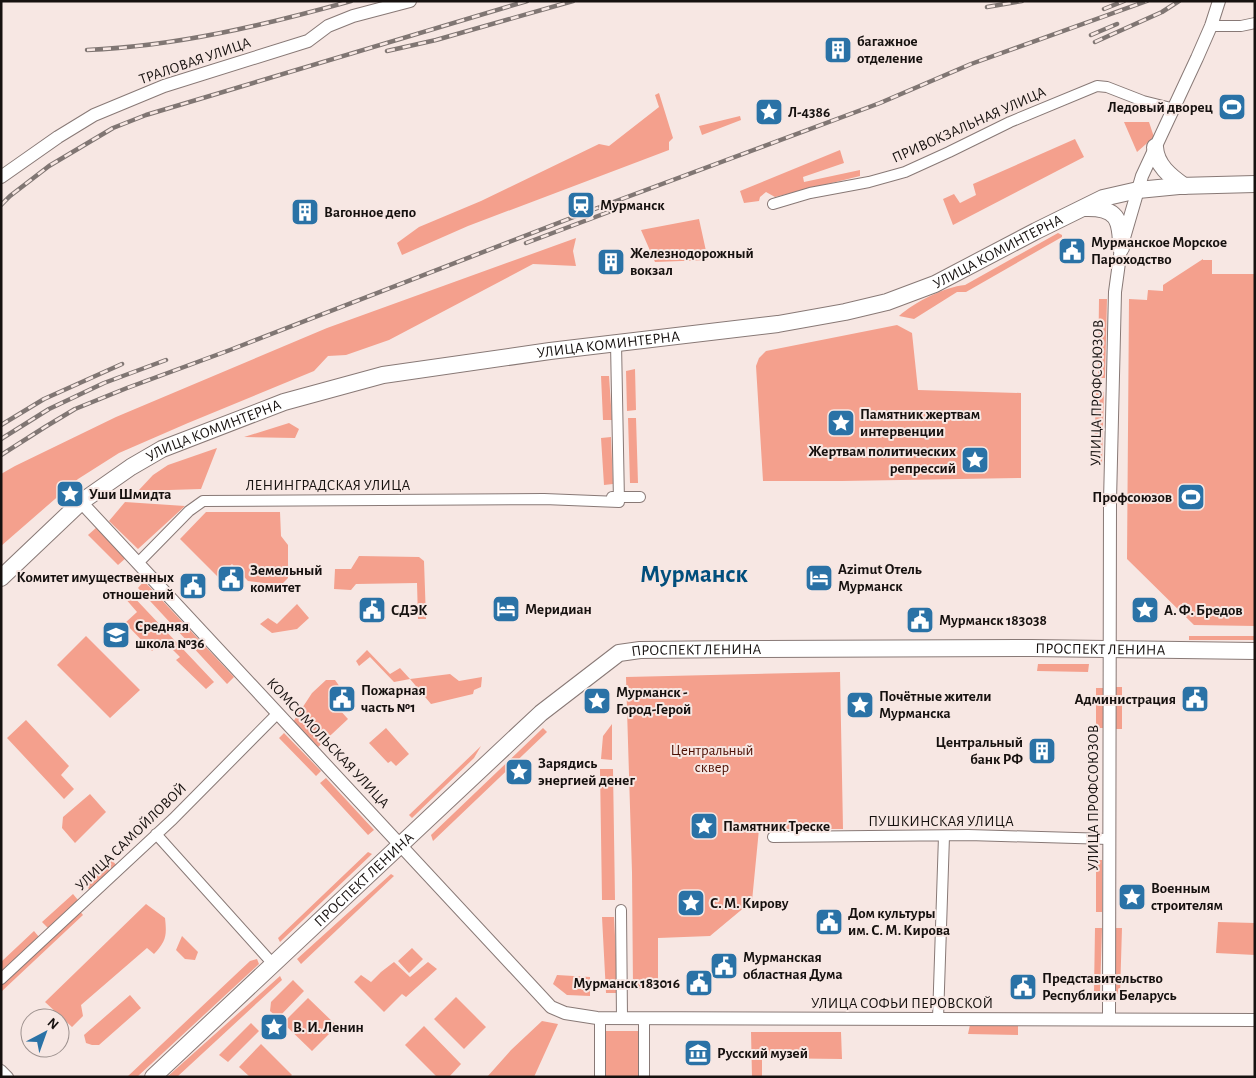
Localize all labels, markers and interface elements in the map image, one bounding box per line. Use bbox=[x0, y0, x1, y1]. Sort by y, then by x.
place label: багажное отделение bbox=[857, 34, 923, 66]
street label: ТРАЛОВАЯ УЛИЦА bbox=[137, 35, 253, 87]
building icon: багажное отделение bbox=[823, 35, 853, 65]
street label: ПРИВОКЗАЛЬНАЯ УЛИЦА bbox=[890, 84, 1048, 166]
sports icon: Ледовый дворец bbox=[1217, 92, 1247, 122]
place icon: Л-4386 bbox=[754, 97, 784, 127]
place label: Ледовый дворец bbox=[1108, 100, 1214, 115]
place label: Л-4386 bbox=[788, 105, 830, 120]
station icon: Мурманск bbox=[566, 190, 596, 220]
building icon: Вагонное депо bbox=[290, 197, 320, 227]
place label: Мурманск bbox=[600, 198, 665, 213]
place label: Вагонное депо bbox=[324, 205, 416, 220]
street label: УЛИЦА КОМИНТЕРНА bbox=[930, 212, 1065, 291]
place label: Мурманское Морское Пароходство bbox=[1091, 235, 1227, 267]
public building icon: Мурманское Морское Пароходство bbox=[1057, 236, 1087, 266]
place label: Железнодорожный вокзал bbox=[630, 246, 754, 278]
building icon: Железнодорожный вокзал bbox=[596, 247, 626, 277]
street label: УЛИЦА ПРОФСОЮЗОВ bbox=[1088, 320, 1106, 466]
street label: УЛИЦА КОМИНТЕРНА bbox=[536, 328, 681, 360]
street label: УЛИЦА КОМИНТЕРНА bbox=[143, 396, 283, 464]
place label: Памятник жертвам интервенции bbox=[860, 407, 980, 439]
place icon: Памятник жертвам интервенции bbox=[826, 408, 856, 438]
place label: Жертвам политических репрессий bbox=[809, 444, 956, 476]
place icon: Жертвам политических репрессий bbox=[960, 445, 990, 475]
street label: ЛЕНИНГРАДСКАЯ УЛИЦА bbox=[246, 478, 410, 493]
place icon: Уши Шмидта bbox=[55, 479, 85, 509]
sports icon: Профсоюзов bbox=[1176, 482, 1206, 512]
place label: Уши Шмидта bbox=[89, 487, 171, 502]
place label: Профсоюзов bbox=[1092, 490, 1172, 505]
district label: Мурманск bbox=[640, 562, 748, 587]
place label: Azimut Отель Мурманск bbox=[838, 562, 922, 594]
place label: Земельный комитет bbox=[250, 563, 322, 595]
hotel icon: Azimut Отель Мурманск bbox=[804, 563, 834, 593]
public building icon: Земельный комитет bbox=[216, 564, 246, 594]
place label: Комитет имущественных отношений bbox=[17, 570, 174, 602]
public building icon: Комитет имущественных отношений bbox=[178, 571, 208, 601]
hotel icon: Меридиан bbox=[491, 594, 521, 624]
public building icon: СДЭК bbox=[357, 595, 387, 625]
place icon: А. Ф. Бредов bbox=[1130, 595, 1160, 625]
place label: Меридиан bbox=[525, 602, 592, 617]
place label: СДЭК bbox=[391, 603, 427, 618]
place label: А. Ф. Бредов bbox=[1164, 603, 1243, 618]
public building icon: Мурманск 183038 bbox=[905, 605, 935, 635]
place label: Мурманск 183038 bbox=[939, 613, 1047, 628]
place label: Средняя школа №36 bbox=[135, 619, 205, 651]
school or university icon: Средняя школа №36 bbox=[101, 620, 131, 650]
street label: ПРОСПЕКТ ЛЕНИНА bbox=[630, 641, 762, 659]
street label: ПРОСПЕКТ ЛЕНИНА bbox=[1035, 641, 1166, 657]
street label: КОМСОМОЛЬСКАЯ УЛИЦА bbox=[264, 675, 392, 811]
place label: Пожарная часть №1 bbox=[361, 683, 426, 715]
public building icon: Пожарная часть №1 bbox=[327, 684, 357, 714]
public building icon: Администрация bbox=[1180, 684, 1210, 714]
place label: Мурманск - Город-Герой bbox=[616, 685, 691, 717]
place icon: Мурманск - Город-Герой bbox=[582, 686, 612, 716]
place label: Почётные жители Мурманска bbox=[879, 689, 992, 721]
place icon: Почётные жители Мурманска bbox=[845, 690, 875, 720]
place label: Администрация bbox=[1074, 692, 1176, 707]
street label: УЛИЦА ПРОФСОЮЗОВ bbox=[1086, 725, 1101, 871]
place label: Центральный банк РФ bbox=[936, 735, 1023, 767]
building icon: Центральный банк РФ bbox=[1027, 736, 1057, 766]
park label: Центральный сквер bbox=[670, 743, 754, 775]
place label: Зарядись энергией денег bbox=[538, 756, 635, 788]
place icon: Зарядись энергией денег bbox=[504, 757, 534, 787]
street label: УЛИЦА САМОЙЛОВОЙ bbox=[73, 780, 189, 894]
place icon: Памятник Треске bbox=[689, 811, 719, 841]
street label: ПУШКИНСКАЯ УЛИЦА bbox=[868, 814, 1014, 829]
place label: Памятник Треске bbox=[723, 819, 830, 834]
street label: ПРОСПЕКТ ЛЕНИНА bbox=[311, 829, 416, 929]
place label: Военным строителям bbox=[1151, 881, 1223, 913]
place icon: Военным строителям bbox=[1117, 882, 1147, 912]
place icon: С. М. Кирову bbox=[676, 888, 706, 918]
place label: С. М. Кирову bbox=[710, 896, 789, 911]
place label: Дом культуры им. С. М. Кирова bbox=[848, 906, 950, 938]
public building icon: Дом культуры им. С. М. Кирова bbox=[814, 907, 844, 937]
place label: Мурманская областная Дума bbox=[743, 950, 843, 982]
public building icon: Мурманская областная Дума bbox=[709, 951, 739, 981]
public building icon: Мурманск 183016 bbox=[684, 968, 714, 998]
place label: Представительство Республики Беларусь bbox=[1042, 971, 1177, 1003]
public building icon: Представительство Республики Беларусь bbox=[1008, 972, 1038, 1002]
place label: Мурманск 183016 bbox=[573, 976, 680, 991]
street label: УЛИЦА СОФЬИ ПЕРОВСКОЙ bbox=[811, 996, 993, 1011]
north arrow bbox=[20, 1008, 70, 1058]
place icon: В. И. Ленин bbox=[259, 1012, 289, 1042]
text: N bbox=[45, 1015, 61, 1032]
place label: В. И. Ленин bbox=[293, 1020, 364, 1035]
museum icon: Русский музей bbox=[683, 1038, 713, 1068]
place label: Русский музей bbox=[717, 1046, 808, 1061]

